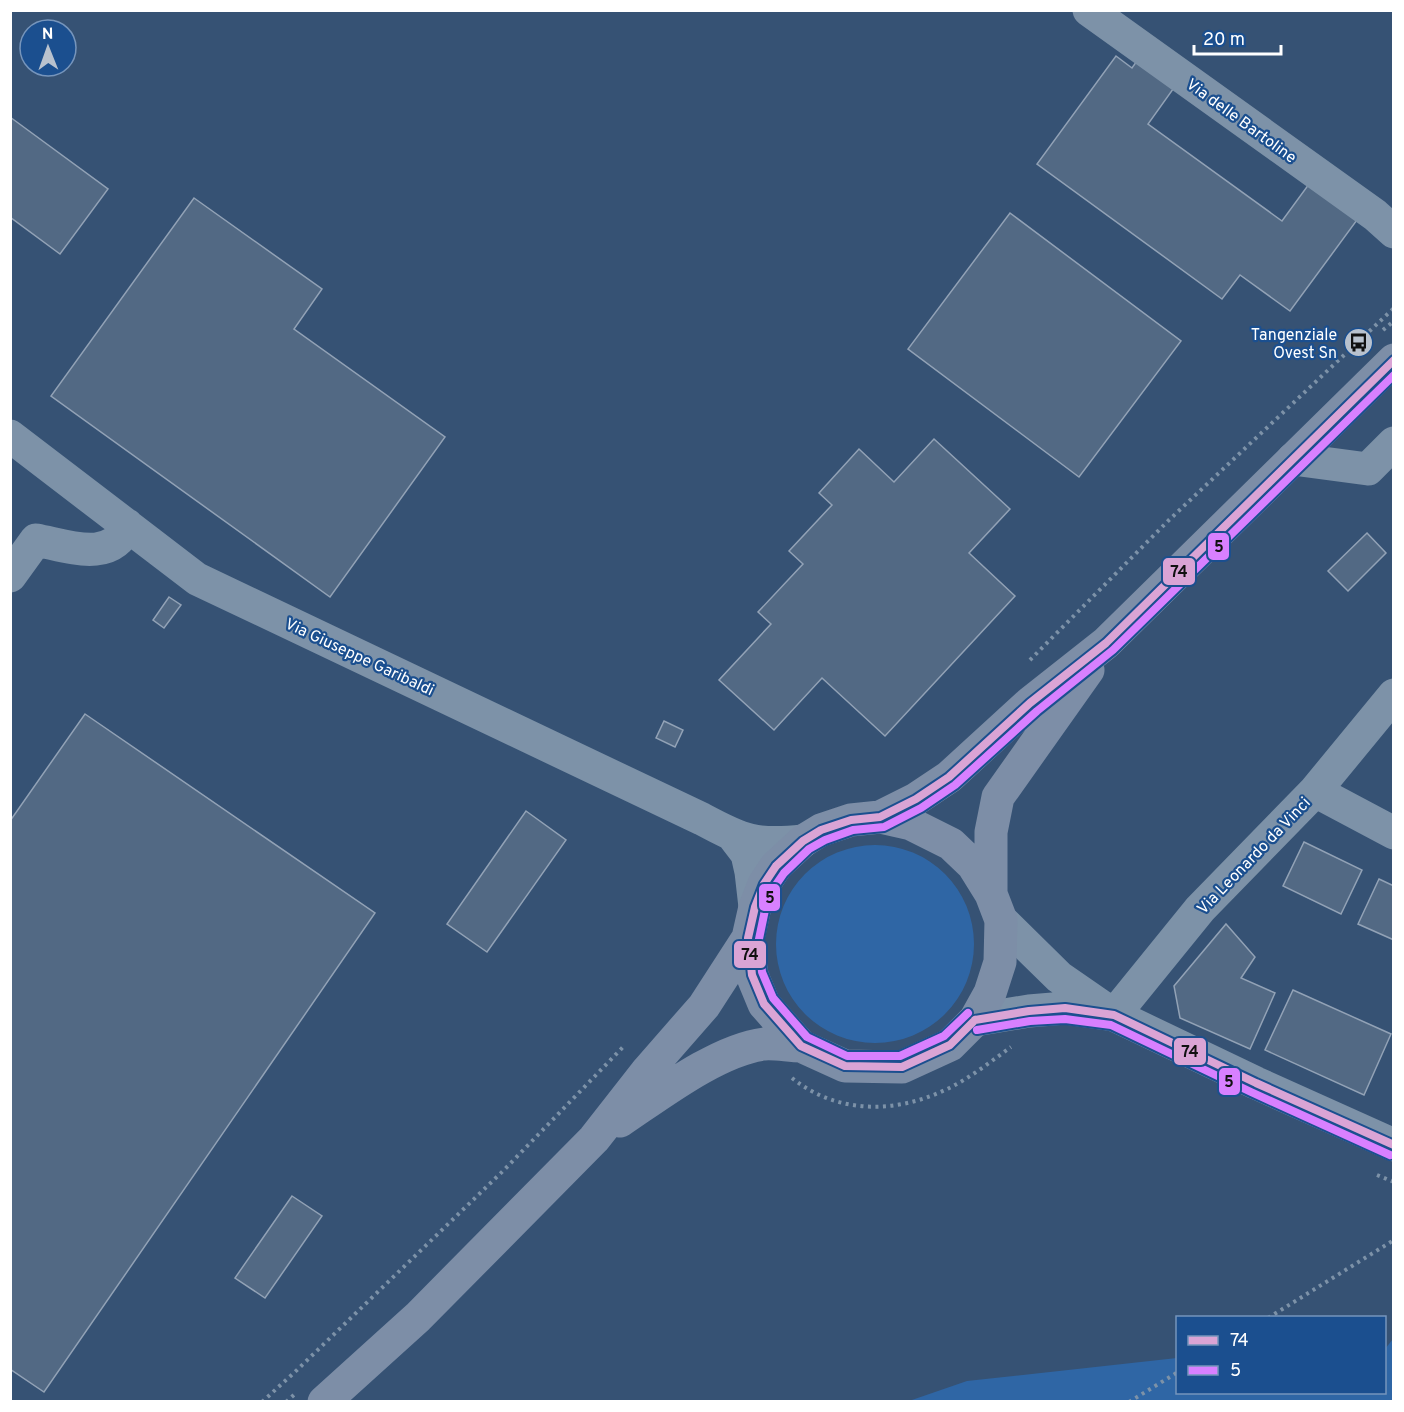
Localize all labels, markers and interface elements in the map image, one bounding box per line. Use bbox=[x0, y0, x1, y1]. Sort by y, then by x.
north arrow bbox=[18, 18, 78, 78]
scale bar bbox=[1194, 18, 1281, 56]
text: N bbox=[42, 25, 54, 45]
text: 20 m bbox=[1203, 29, 1245, 52]
street label: Via delle Bartoline bbox=[1182, 75, 1300, 168]
place label: Tangenziale Ovest Sn bbox=[1251, 326, 1337, 364]
bus stop icon: Tangenziale Ovest Sn bbox=[1342, 327, 1374, 359]
line badge: 5 bbox=[1207, 532, 1230, 561]
text: 5 bbox=[1214, 538, 1224, 558]
line badge: 74 bbox=[1162, 557, 1196, 586]
text: 74 bbox=[1170, 563, 1188, 583]
street label: Via Giuseppe Garibaldi bbox=[281, 614, 437, 701]
street label: Via Leonardo da Vinci bbox=[1193, 794, 1315, 919]
line badge: 5 bbox=[758, 883, 781, 912]
text: 5 bbox=[765, 889, 775, 909]
line badge: 74 bbox=[733, 940, 767, 969]
text: 74 bbox=[741, 946, 759, 966]
line badge: 74 bbox=[1173, 1037, 1207, 1066]
text: 74 bbox=[1181, 1043, 1199, 1063]
line badge: 5 bbox=[1218, 1067, 1241, 1096]
text: 5 bbox=[1224, 1073, 1234, 1093]
legend bbox=[1176, 1316, 1386, 1394]
text: 74 bbox=[1230, 1330, 1249, 1353]
text: 5 bbox=[1230, 1360, 1241, 1383]

